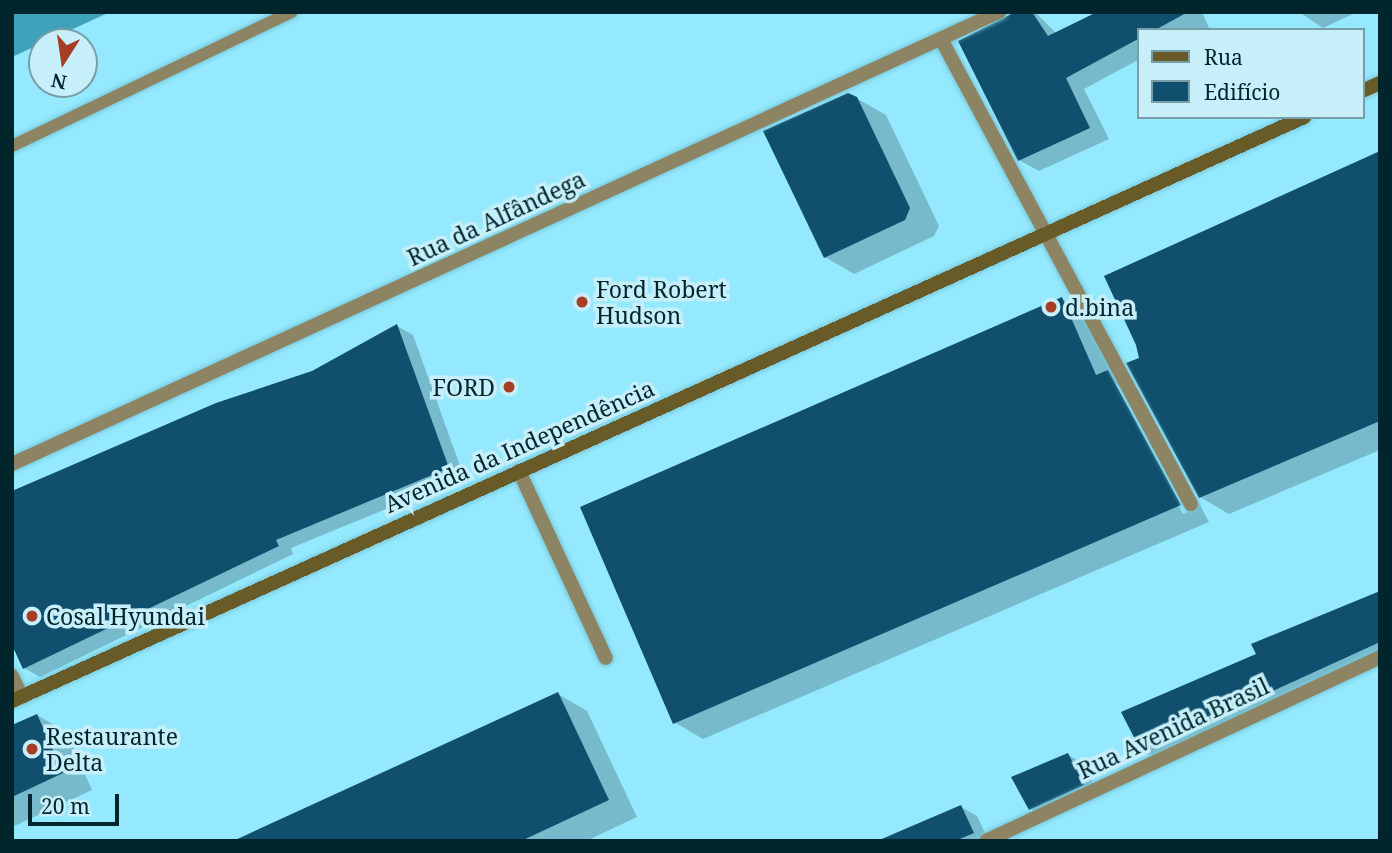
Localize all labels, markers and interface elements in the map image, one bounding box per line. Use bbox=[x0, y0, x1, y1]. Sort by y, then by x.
north arrow bbox=[28, 28, 98, 98]
legend bbox=[1136, 28, 1364, 119]
text: Rua bbox=[1204, 43, 1243, 71]
text: N bbox=[49, 67, 69, 96]
text: Edifício bbox=[1204, 78, 1280, 106]
street label: Rua da Alfândega bbox=[403, 165, 589, 271]
place label: Ford Robert Hudson bbox=[596, 275, 727, 329]
place label: d.bina bbox=[1065, 293, 1134, 321]
marker: Ford Robert Hudson bbox=[574, 294, 590, 310]
marker: d.bina bbox=[1043, 299, 1059, 315]
place label: FORD bbox=[433, 373, 495, 401]
street label: Avenida da Independência bbox=[380, 374, 658, 518]
marker: FORD bbox=[501, 379, 517, 395]
place label: Cosal Hyundai bbox=[46, 602, 205, 630]
marker: Cosal Hyundai bbox=[24, 608, 40, 624]
street label: Rua Avenida Brasil bbox=[1073, 672, 1273, 784]
place label: Restaurante Delta bbox=[46, 722, 178, 776]
marker: Restaurante Delta bbox=[24, 741, 40, 757]
scale bar bbox=[32, 780, 122, 824]
text: 20 m bbox=[41, 792, 90, 820]

